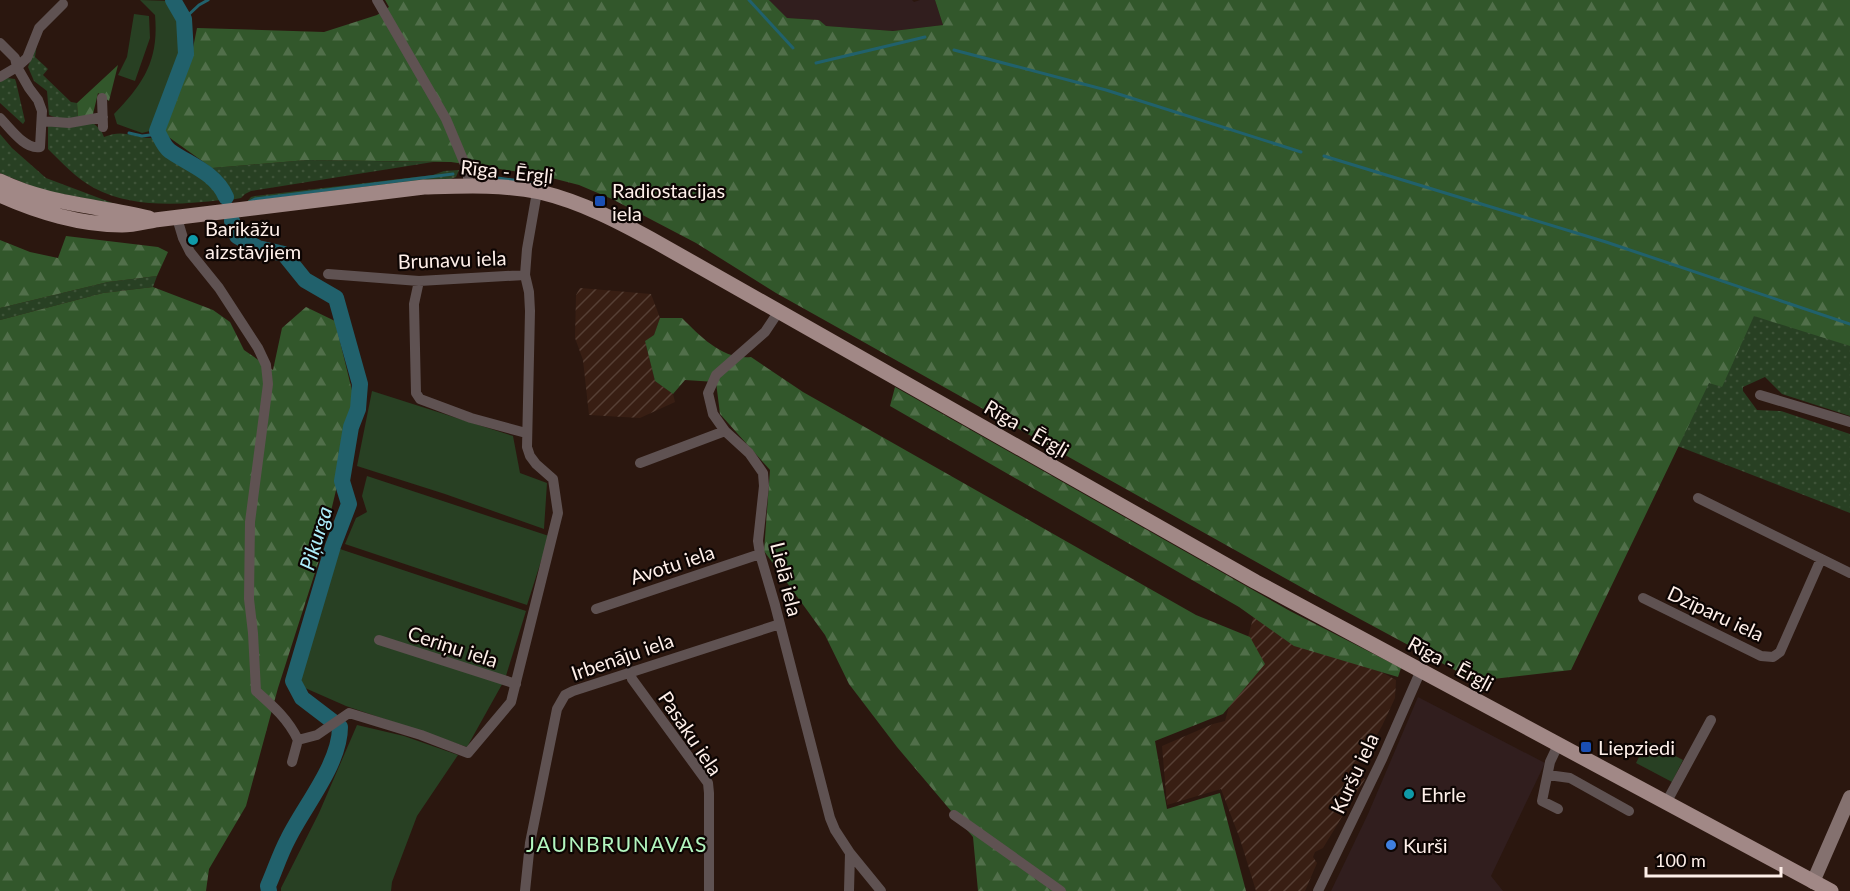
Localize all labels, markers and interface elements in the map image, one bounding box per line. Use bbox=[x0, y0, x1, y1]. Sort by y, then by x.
street label: Rīga - Ērgļi bbox=[459, 154, 555, 188]
place label: Radiostacijas iela bbox=[612, 178, 725, 225]
marker: Radiostacijas iela bbox=[593, 194, 607, 208]
place label: Barikāžu aizstāvjiem bbox=[205, 216, 301, 263]
marker: Barikāžu aizstāvjiem bbox=[186, 233, 200, 247]
street label: Brunavu iela bbox=[397, 245, 507, 273]
street label: Rīga - Ērgļi bbox=[981, 394, 1073, 462]
water label: Piķurga bbox=[294, 503, 336, 573]
street label: Avotu iela bbox=[627, 539, 717, 589]
street label: Lielā iela bbox=[766, 539, 808, 619]
street label: Dzīparu iela bbox=[1664, 580, 1768, 646]
street label: Ceriņu iela bbox=[405, 620, 501, 672]
street label: Irbenāju iela bbox=[568, 627, 676, 685]
street label: Rīga - Ērgļi bbox=[1404, 630, 1498, 696]
street label: Pasaku iela bbox=[654, 686, 728, 780]
street label: Kuršu iela bbox=[1325, 729, 1383, 817]
place label: Liepziedi bbox=[1598, 735, 1675, 759]
marker: Liepziedi bbox=[1579, 740, 1593, 754]
place label: Ehrle bbox=[1421, 782, 1466, 806]
marker: Ehrle bbox=[1402, 787, 1416, 801]
district label: JAUNBRUNAVAS bbox=[526, 831, 708, 856]
place label: Kurši bbox=[1403, 833, 1448, 857]
marker: Kurši bbox=[1384, 838, 1398, 852]
scale bar bbox=[1646, 840, 1781, 878]
text: 100 m bbox=[1655, 849, 1706, 871]

